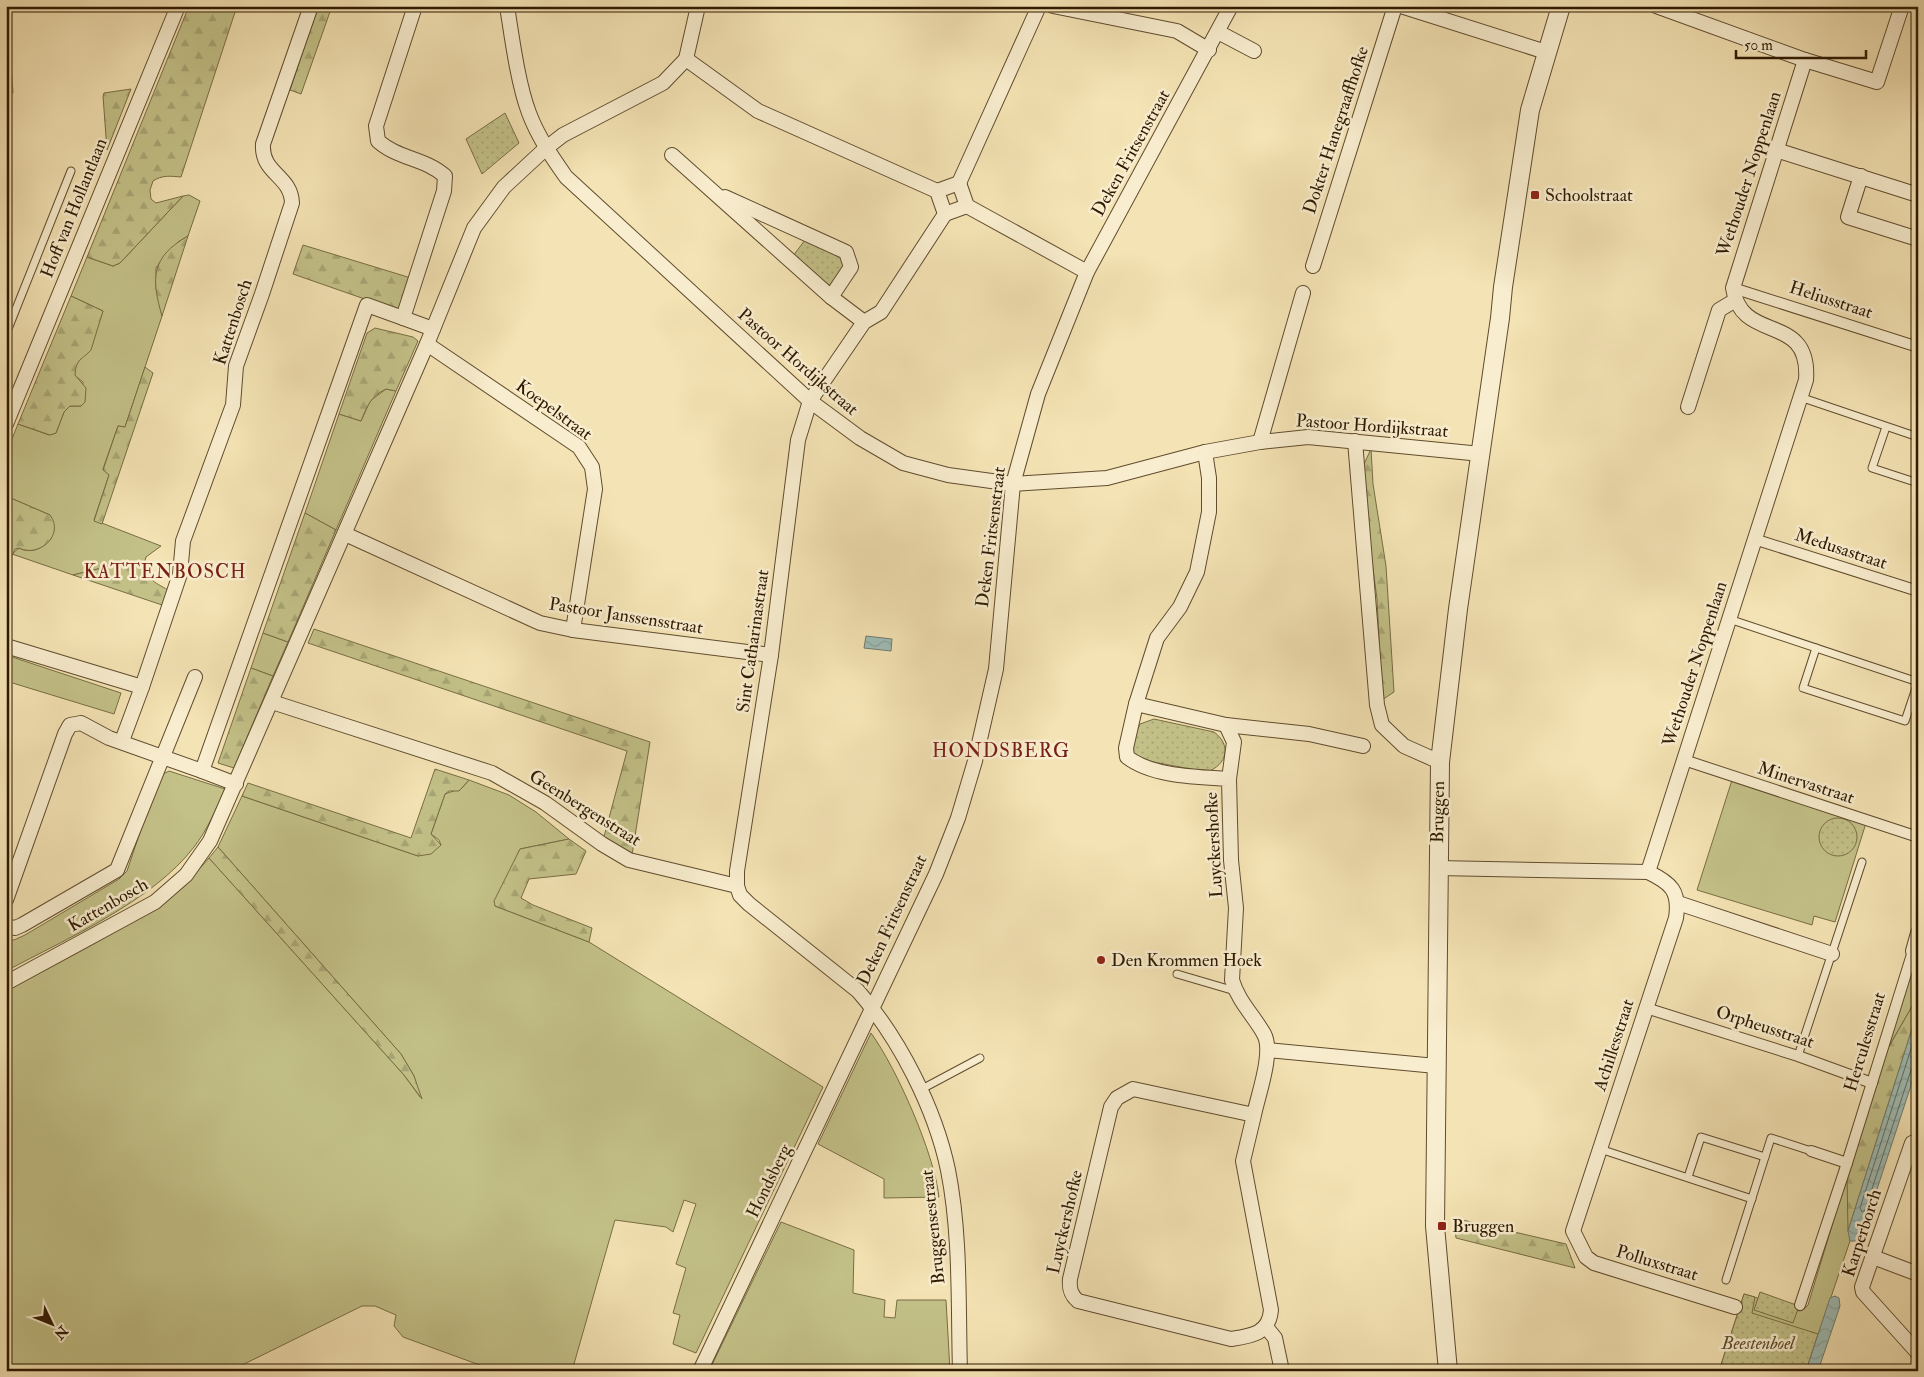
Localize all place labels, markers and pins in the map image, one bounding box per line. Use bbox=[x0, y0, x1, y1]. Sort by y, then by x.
place label: Schoolstraat bbox=[1545, 184, 1633, 207]
marker: Schoolstraat bbox=[1529, 189, 1541, 201]
place label: Den Krommen Hoek bbox=[1111, 949, 1262, 972]
marker: Den Krommen Hoek bbox=[1095, 954, 1107, 966]
place label: Bruggen bbox=[1452, 1215, 1514, 1238]
marker: Bruggen bbox=[1436, 1220, 1448, 1232]

